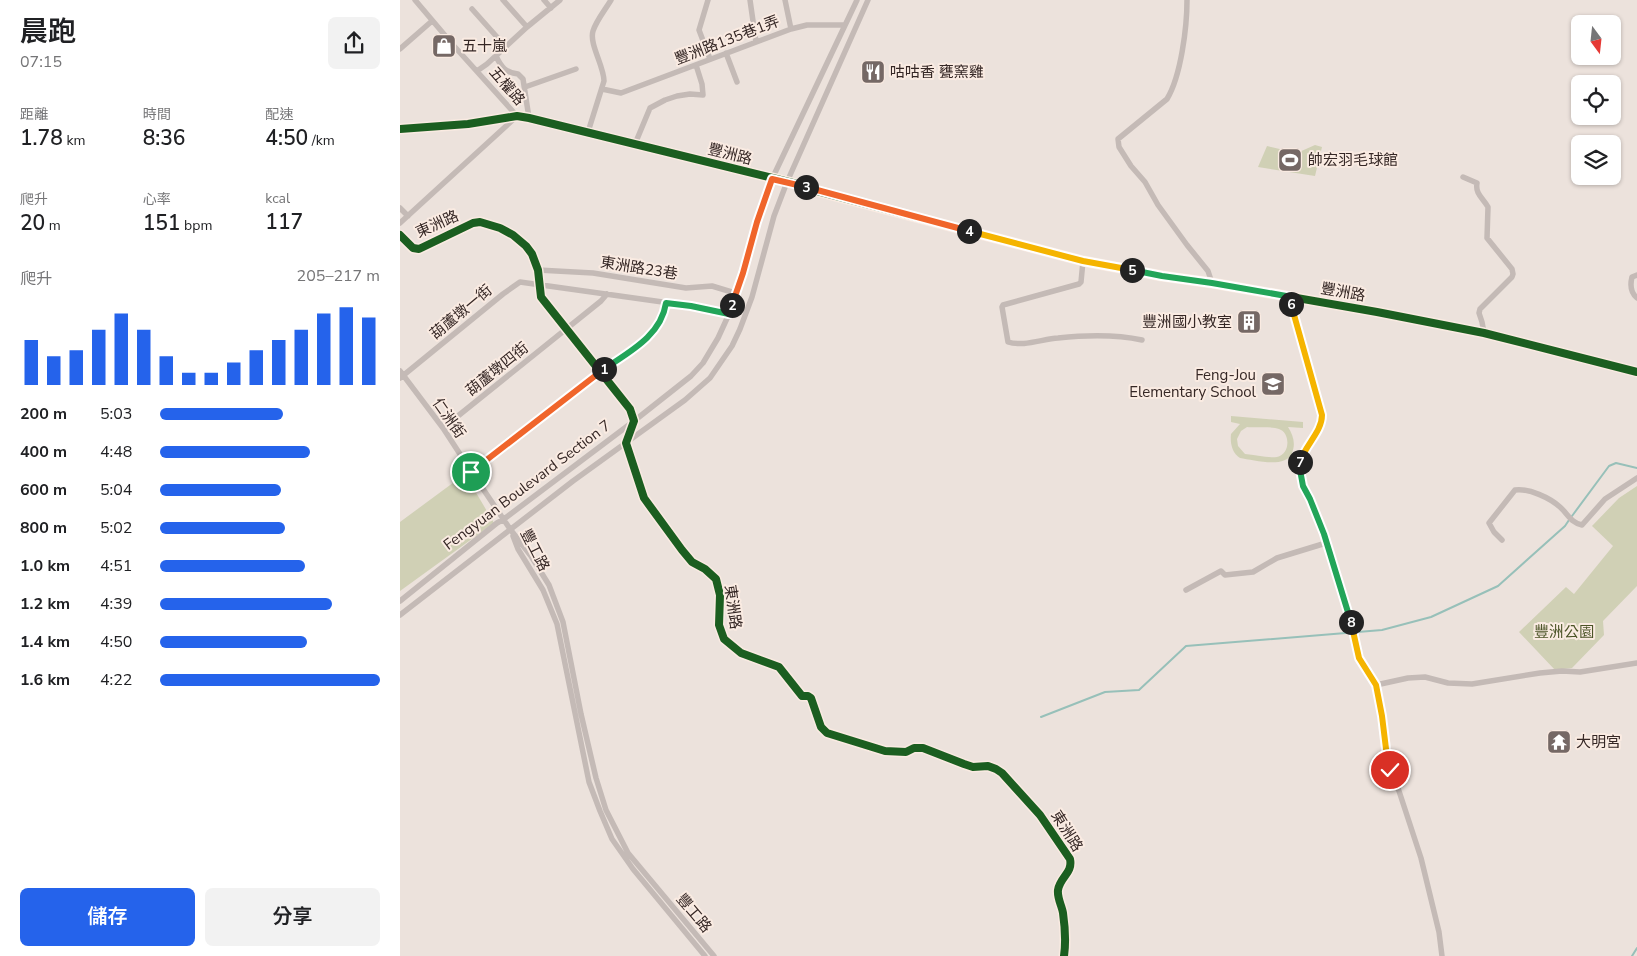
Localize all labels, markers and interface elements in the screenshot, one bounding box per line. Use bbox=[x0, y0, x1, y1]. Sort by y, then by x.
street label: 豐洲路135巷1弄 bbox=[672, 11, 782, 69]
text: 晨跑 bbox=[20, 13, 76, 51]
north arrow bbox=[1571, 15, 1621, 65]
map controls bbox=[1571, 15, 1621, 185]
button: share bbox=[328, 17, 380, 69]
shop icon: 五十嵐 bbox=[431, 33, 457, 59]
place label: 五十嵐 bbox=[462, 36, 507, 56]
text: 07:15 bbox=[20, 51, 62, 73]
restaurant icon: 咕咕香 甕窯雞 bbox=[860, 59, 886, 85]
street label: 五權路 bbox=[485, 62, 529, 110]
place label: 咕咕香 甕窯雞 bbox=[890, 62, 984, 82]
button: locate bbox=[1571, 75, 1621, 125]
text: 距離 bbox=[20, 105, 48, 124]
text: 時間 bbox=[143, 105, 171, 124]
text: 配速 bbox=[265, 105, 293, 124]
text: 1.78 bbox=[20, 124, 63, 152]
text: 8:36 bbox=[143, 124, 185, 152]
text: 4:50 bbox=[265, 124, 308, 152]
text: km bbox=[63, 131, 85, 150]
text: /km bbox=[308, 131, 335, 150]
button: layers bbox=[1571, 135, 1621, 185]
street label: 豐洲路 bbox=[706, 139, 754, 169]
sports icon: 帥宏羽毛球館 bbox=[1277, 147, 1303, 173]
place label: 帥宏羽毛球館 bbox=[1308, 150, 1398, 170]
pin: 3 bbox=[794, 174, 818, 200]
text: 3 bbox=[802, 178, 811, 197]
text: kcal bbox=[265, 189, 290, 208]
text: 爬升 bbox=[20, 190, 48, 209]
text: 心率 bbox=[143, 190, 171, 209]
street label: 東洲路 bbox=[412, 206, 462, 242]
text: 117 bbox=[265, 208, 303, 236]
text: 20 bbox=[20, 209, 45, 237]
text: 151 bbox=[143, 209, 180, 237]
text: m bbox=[45, 216, 61, 235]
text: bpm bbox=[180, 216, 212, 235]
pin: 4 bbox=[956, 218, 982, 244]
text: 4 bbox=[965, 222, 974, 241]
street label: 東洲路23巷 bbox=[599, 252, 679, 284]
pin: 5 bbox=[1120, 258, 1144, 282]
text: 5 bbox=[1128, 261, 1137, 280]
text: 205–217 m bbox=[297, 265, 380, 287]
text: 爬升 bbox=[20, 268, 52, 290]
street label: 豐洲路 bbox=[1319, 278, 1367, 306]
street label: 葫蘆墩一街 bbox=[426, 280, 496, 344]
pin: 2 bbox=[720, 292, 744, 318]
pin: 6 bbox=[1278, 292, 1304, 316]
text: 6 bbox=[1287, 295, 1296, 314]
text: 2 bbox=[728, 296, 737, 315]
building icon: 豐洲國小教室 bbox=[1236, 309, 1262, 335]
place label: 豐洲國小教室 bbox=[1142, 312, 1232, 332]
street label: 葫蘆墩四街 bbox=[462, 338, 532, 400]
pin: 1 bbox=[592, 356, 616, 382]
text: 1 bbox=[600, 360, 609, 379]
place label: Feng-Jou Elementary School bbox=[1129, 365, 1257, 402]
school or university icon: Feng-Jou Elementary School bbox=[1260, 371, 1286, 397]
street label: 仁洲街 bbox=[428, 394, 470, 442]
text: 200 m bbox=[20, 403, 67, 425]
text: 5:03 bbox=[100, 403, 132, 425]
street label: Fengyuan Boulevard Section 7 bbox=[439, 415, 615, 555]
text: 400 m bbox=[20, 441, 67, 463]
text: 4:48 bbox=[100, 441, 132, 463]
pin: 7 bbox=[1288, 450, 1312, 474]
pin bbox=[450, 451, 492, 493]
text: 7 bbox=[1296, 453, 1305, 472]
icon: arrive bbox=[457, 458, 485, 486]
text: 600 m bbox=[20, 479, 67, 501]
text: 5:04 bbox=[100, 479, 132, 501]
text: 800 m bbox=[20, 517, 67, 539]
text: 5:02 bbox=[100, 517, 132, 539]
street label: 豐工路 bbox=[516, 525, 554, 575]
text: 1.0 km bbox=[20, 555, 70, 577]
text: 4:51 bbox=[100, 555, 132, 577]
street label: 東洲路 bbox=[720, 583, 746, 631]
text: 1.2 km bbox=[20, 593, 70, 615]
text: 4:39 bbox=[100, 593, 132, 615]
pin: 8 bbox=[1338, 610, 1364, 634]
text: 8 bbox=[1347, 613, 1356, 632]
park label: 豐洲公園 bbox=[1534, 622, 1594, 642]
text: 1.4 km bbox=[20, 631, 70, 653]
text: 4:50 bbox=[100, 631, 132, 653]
text: 1.6 km bbox=[20, 669, 70, 691]
text: 4:22 bbox=[100, 669, 132, 691]
temple icon: 大明宮 bbox=[1546, 729, 1572, 755]
place label: 大明宮 bbox=[1576, 732, 1621, 752]
pin bbox=[1369, 749, 1411, 791]
icon: check bbox=[1376, 756, 1404, 784]
street label: 東洲路 bbox=[1047, 807, 1087, 855]
button: 儲存 bbox=[20, 888, 195, 946]
button: 分享 bbox=[205, 888, 380, 946]
street label: 豐工路 bbox=[672, 889, 716, 937]

